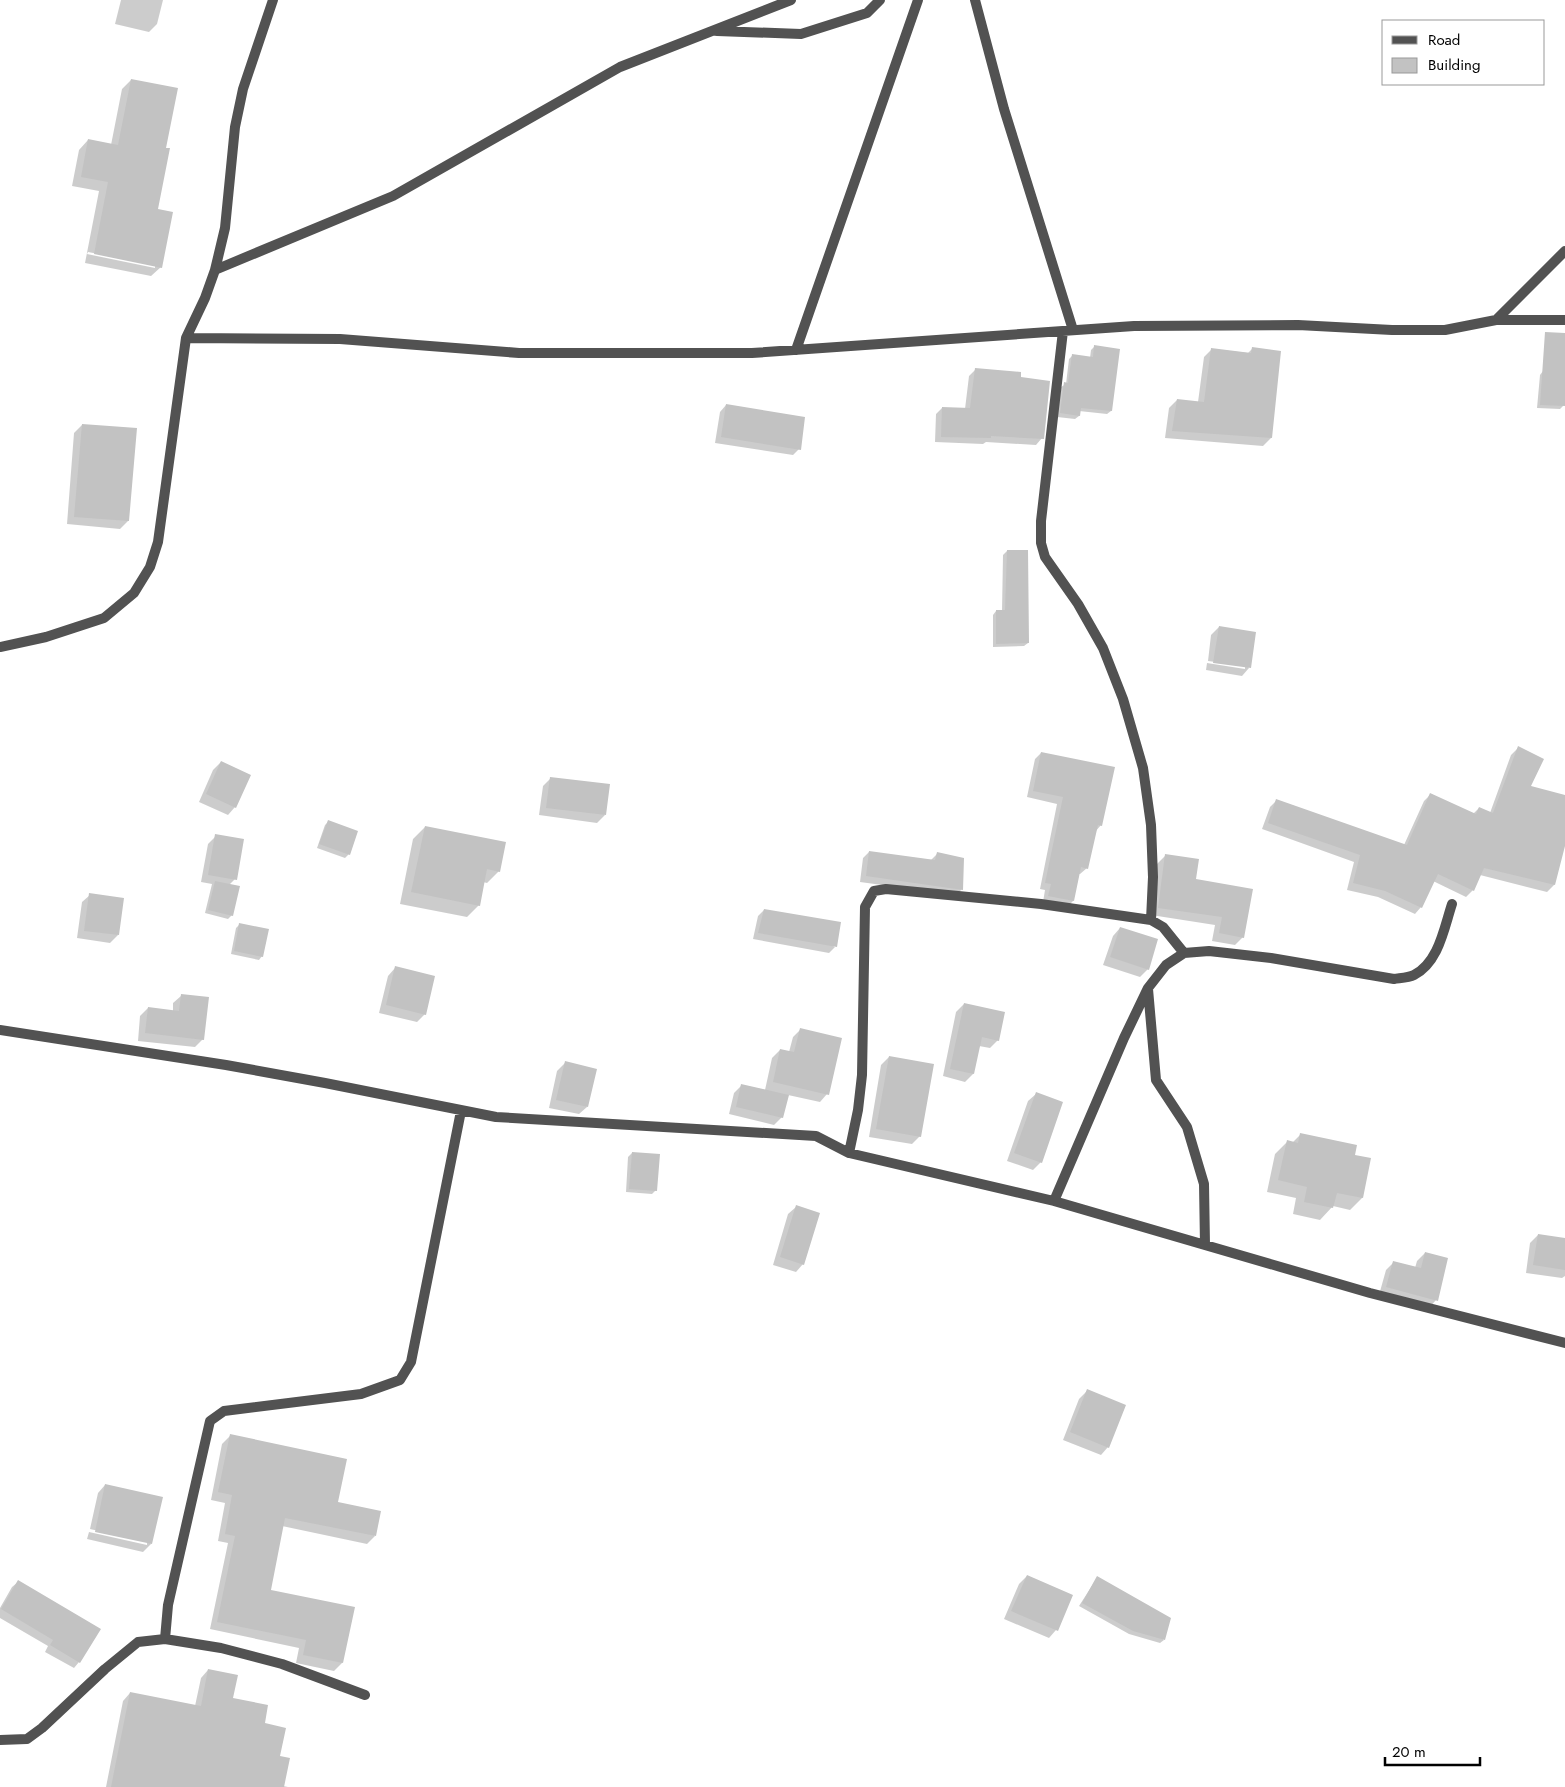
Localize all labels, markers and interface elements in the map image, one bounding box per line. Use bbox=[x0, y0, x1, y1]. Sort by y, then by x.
legend bbox=[1382, 20, 1545, 85]
text: Road bbox=[1428, 29, 1460, 51]
text: Building bbox=[1428, 54, 1480, 76]
scale bar bbox=[1385, 1734, 1480, 1766]
text: 20 m bbox=[1392, 1741, 1426, 1763]

